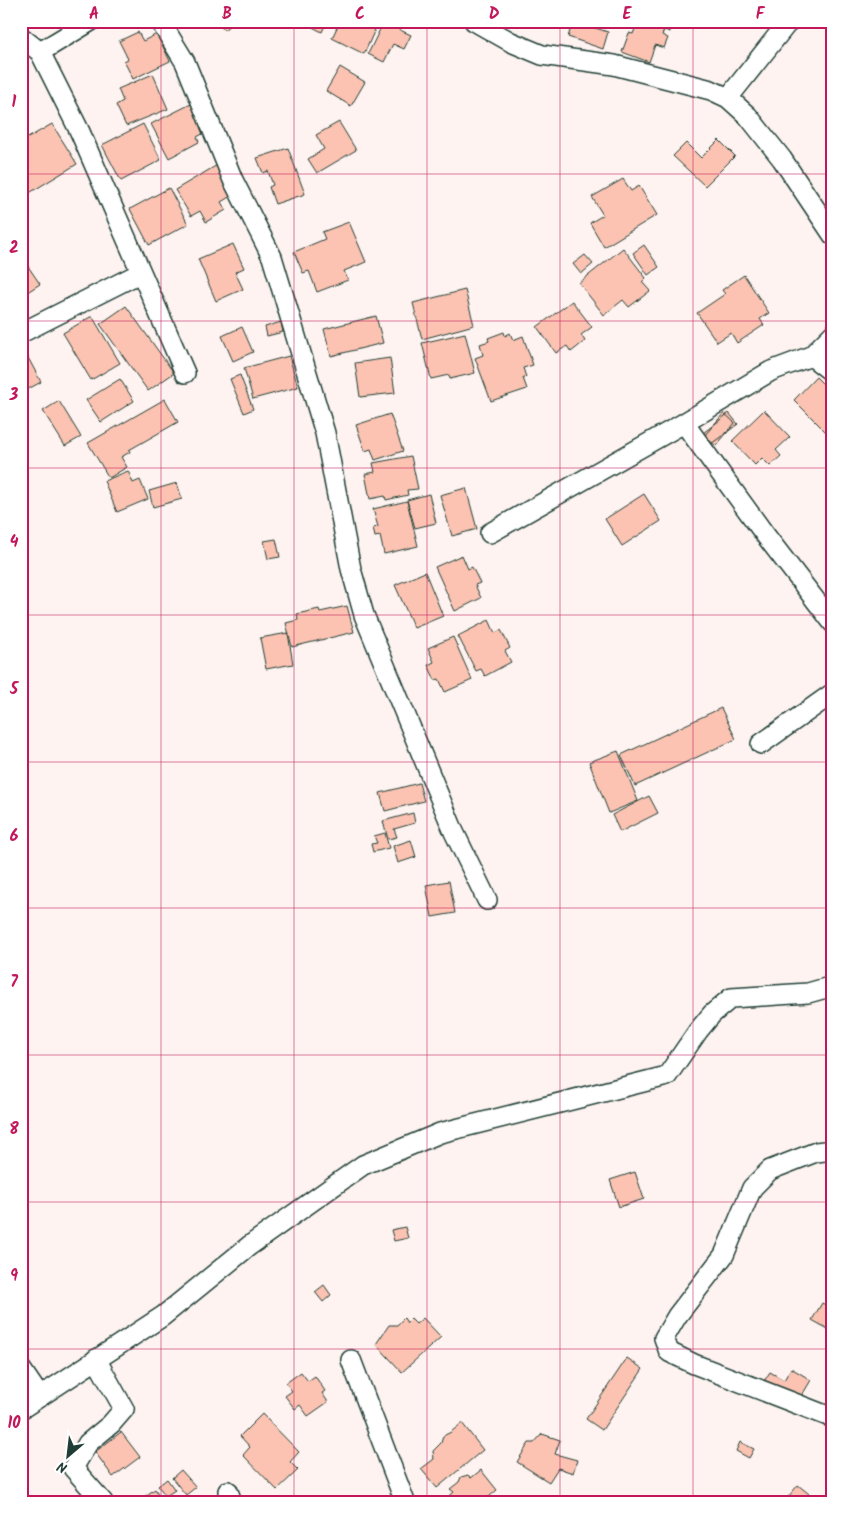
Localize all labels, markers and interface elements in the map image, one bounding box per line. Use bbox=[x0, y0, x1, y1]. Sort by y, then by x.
text: A bbox=[89, 2, 99, 27]
text: B bbox=[222, 2, 232, 27]
text: C bbox=[355, 2, 365, 27]
text: D bbox=[489, 2, 500, 27]
text: E bbox=[623, 2, 633, 27]
text: F bbox=[756, 2, 766, 27]
text: 1 bbox=[12, 90, 17, 115]
text: 2 bbox=[9, 236, 19, 261]
text: 3 bbox=[9, 383, 19, 408]
text: 4 bbox=[10, 530, 19, 555]
text: 5 bbox=[9, 677, 20, 702]
text: 6 bbox=[10, 824, 19, 849]
text: 7 bbox=[10, 970, 18, 995]
text: 8 bbox=[9, 1117, 19, 1142]
text: 9 bbox=[10, 1264, 18, 1289]
text: 10 bbox=[7, 1411, 21, 1436]
north arrow bbox=[42, 1430, 92, 1480]
text: N bbox=[53, 1455, 71, 1478]

